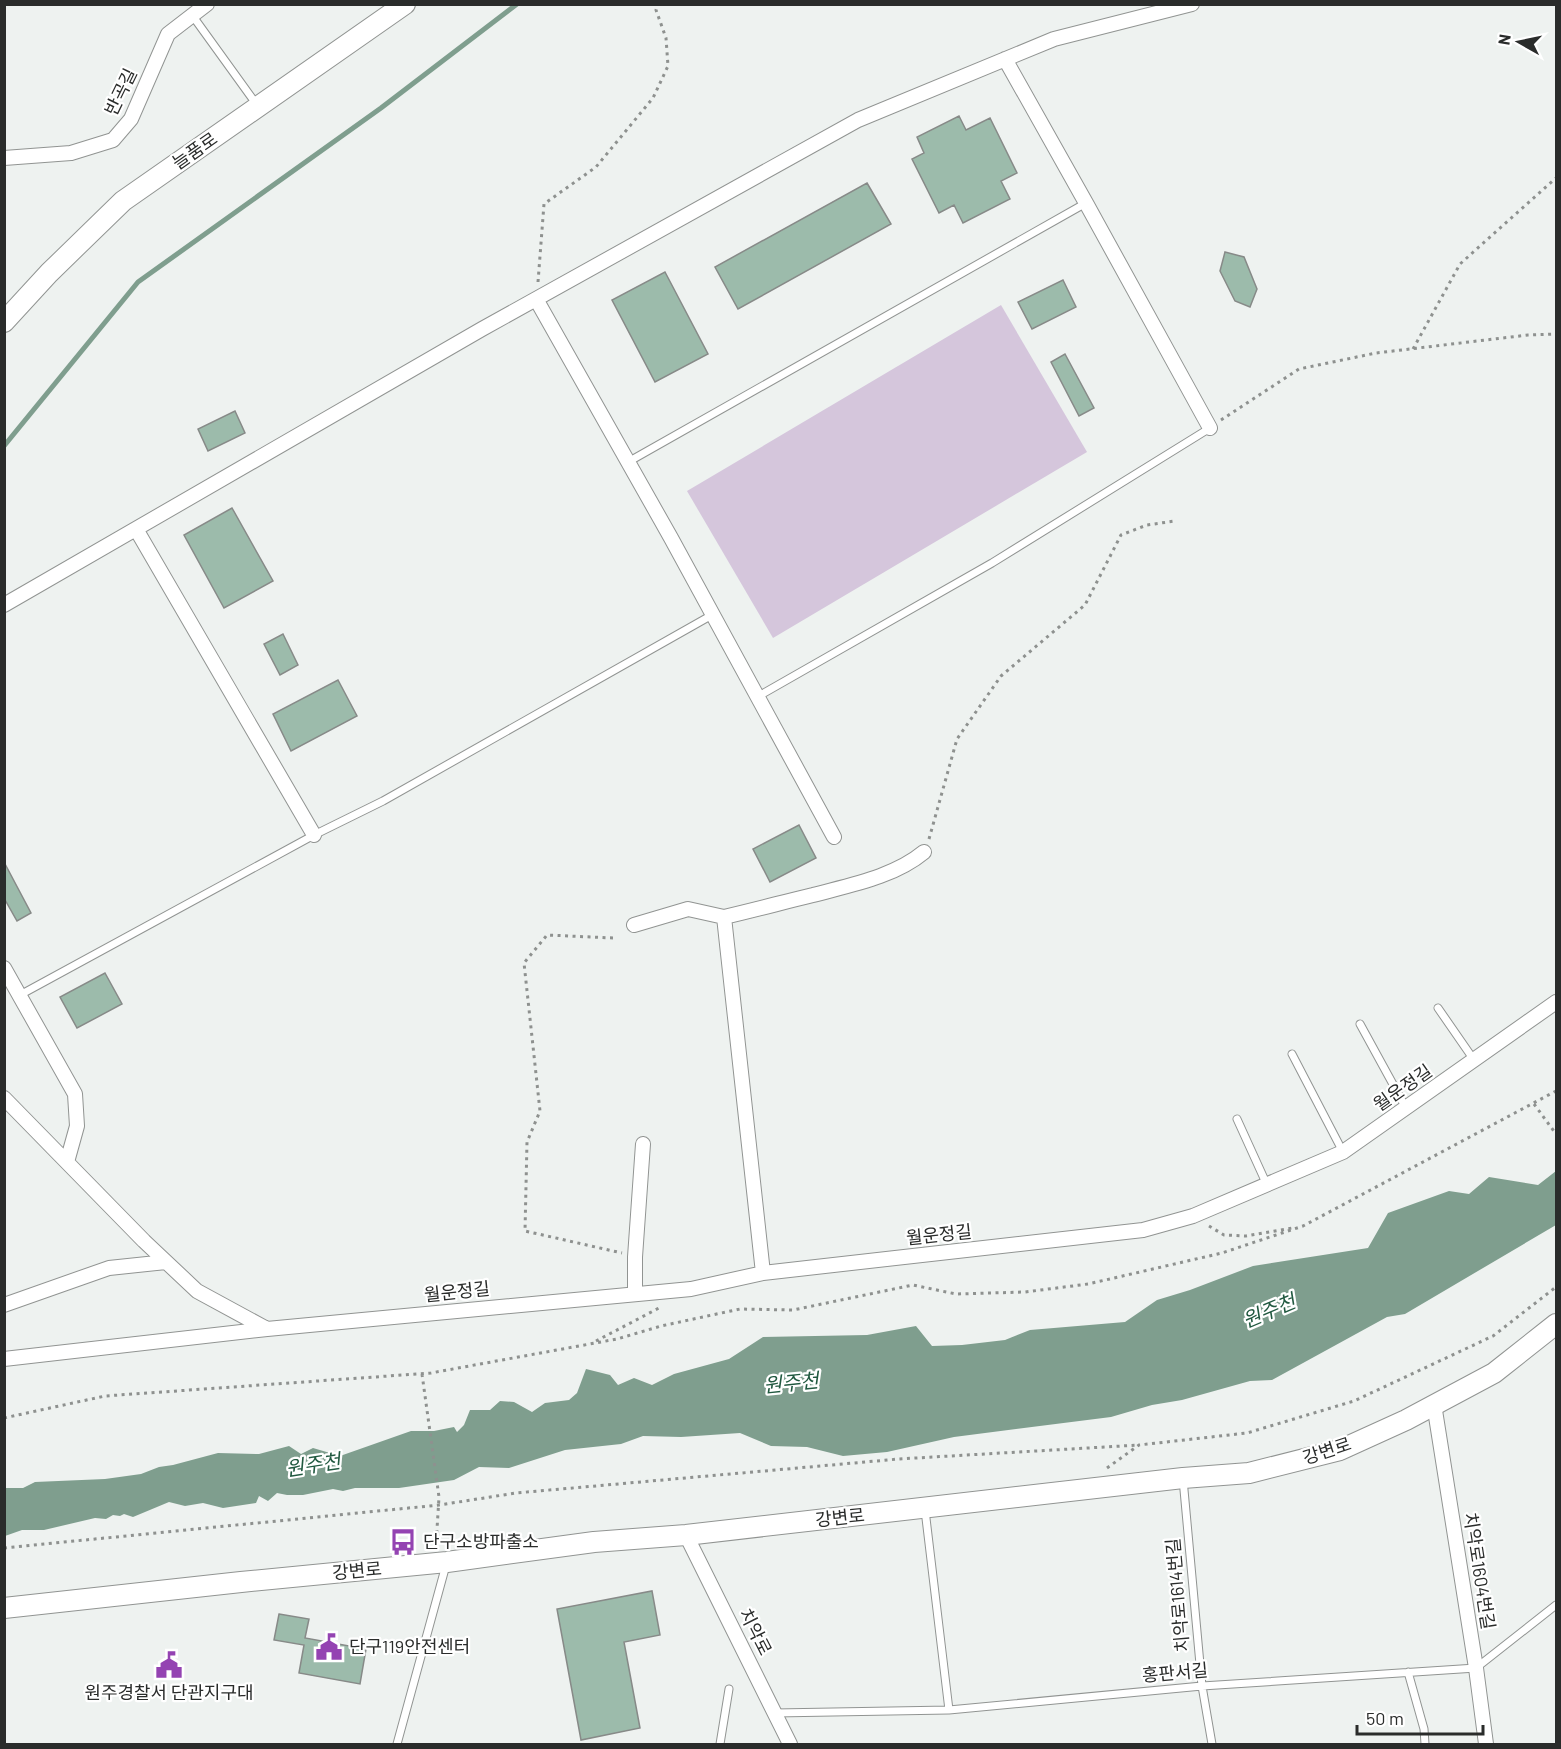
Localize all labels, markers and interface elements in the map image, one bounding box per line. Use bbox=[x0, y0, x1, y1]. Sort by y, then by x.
north arrow bbox=[1489, 12, 1549, 72]
text: N bbox=[1493, 33, 1514, 46]
street label: 반곡길 bbox=[99, 64, 141, 119]
street label: 늘품로 bbox=[168, 127, 221, 173]
street label: 월운정길 bbox=[1369, 1059, 1436, 1115]
street label: 월운정길 bbox=[905, 1220, 973, 1248]
street label: 월운정길 bbox=[423, 1277, 491, 1305]
water label: 원주천 bbox=[1239, 1287, 1301, 1332]
water label: 원주천 bbox=[762, 1367, 822, 1397]
street label: 강변로 bbox=[1300, 1432, 1354, 1468]
water label: 원주천 bbox=[284, 1447, 345, 1480]
street label: 강변로 bbox=[814, 1503, 866, 1531]
street label: 치악로1604번길 bbox=[1460, 1511, 1500, 1631]
bus stop icon: 단구소방파출소 bbox=[388, 1527, 418, 1557]
place label: 단구소방파출소 bbox=[423, 1530, 539, 1552]
street label: 치악로1614번길 bbox=[1161, 1537, 1193, 1653]
street label: 강변로 bbox=[331, 1557, 383, 1583]
street label: 치악로 bbox=[735, 1604, 777, 1659]
public building icon: 단구119안전센터 bbox=[314, 1632, 344, 1662]
place label: 단구119안전센터 bbox=[349, 1635, 470, 1657]
public building icon: 원주경찰서 단관지구대 bbox=[154, 1650, 184, 1680]
street label: 홍판서길 bbox=[1141, 1658, 1209, 1686]
place label: 원주경찰서 단관지구대 bbox=[84, 1681, 254, 1703]
scale bar bbox=[1357, 1698, 1483, 1736]
text: 50 m bbox=[1366, 1707, 1404, 1729]

